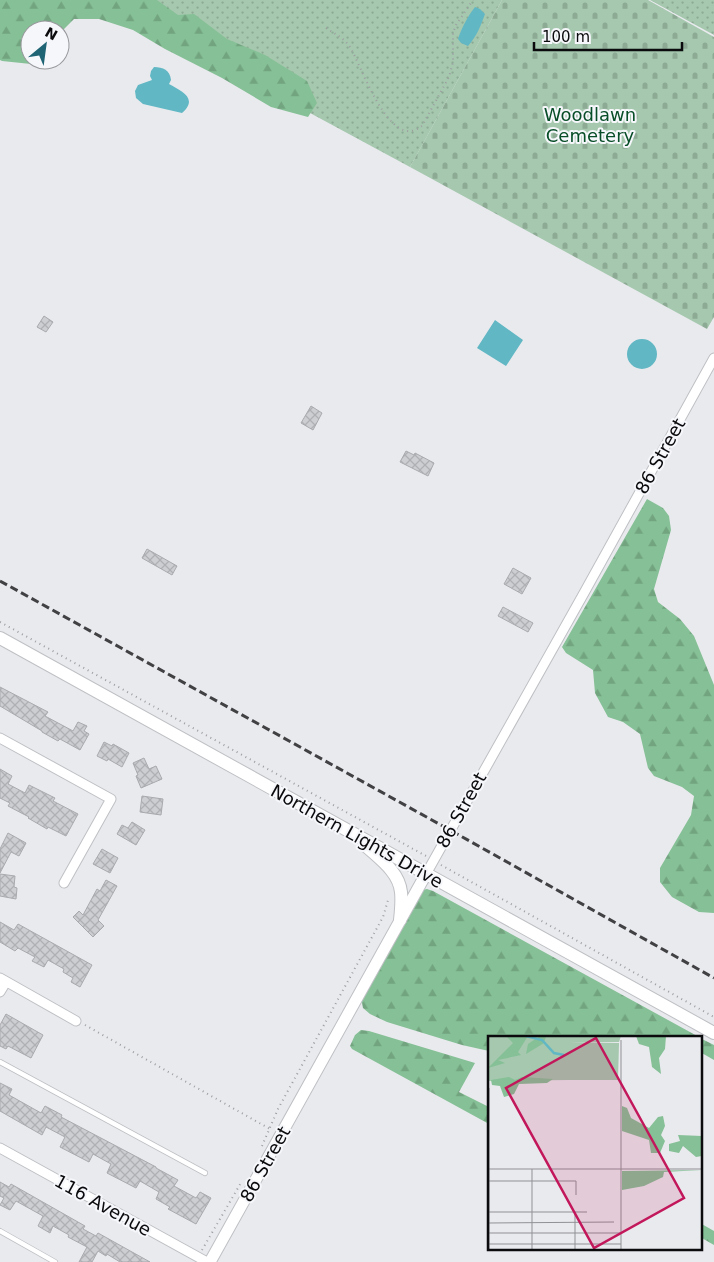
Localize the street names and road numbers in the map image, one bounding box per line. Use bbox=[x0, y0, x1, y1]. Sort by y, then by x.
street label: 86 Street bbox=[631, 414, 689, 498]
street label: 86 Street bbox=[432, 768, 490, 852]
street label: Northern Lights Drive bbox=[267, 780, 447, 892]
street label: 86 Street bbox=[236, 1122, 294, 1206]
street label: 116 Avenue bbox=[51, 1170, 155, 1240]

